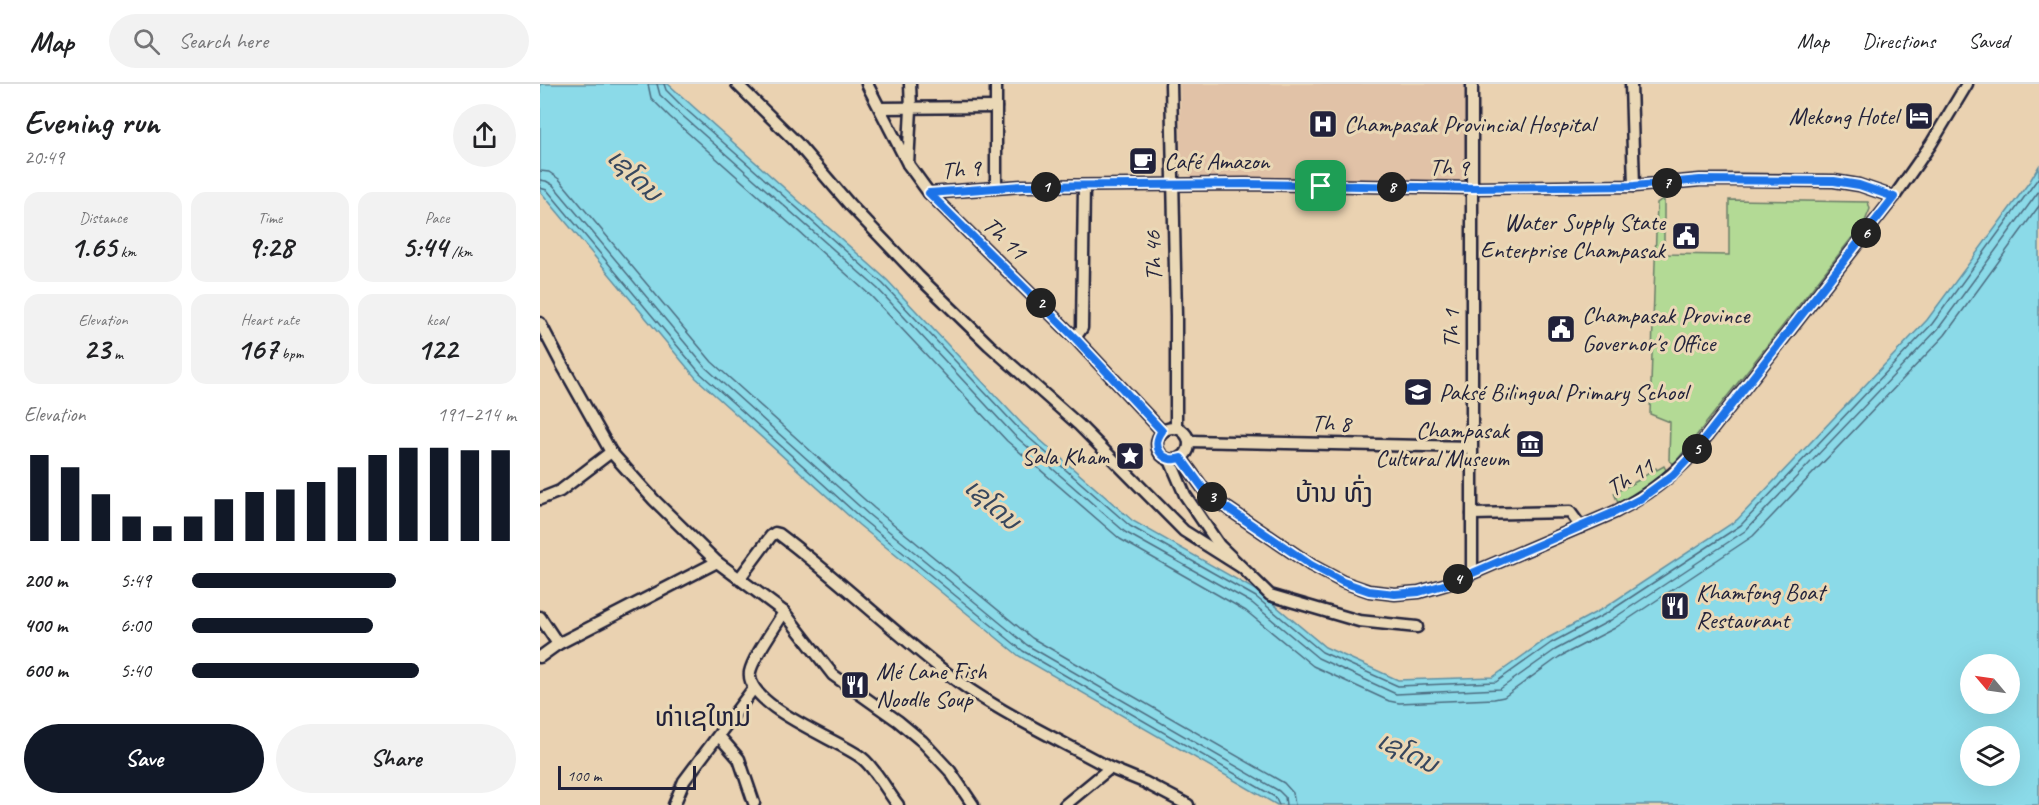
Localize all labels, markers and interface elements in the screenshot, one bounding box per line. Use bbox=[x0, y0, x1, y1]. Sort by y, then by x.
search box bbox=[109, 14, 529, 68]
text: Map bbox=[30, 24, 73, 59]
icon: search bbox=[130, 25, 163, 58]
text: Search here bbox=[178, 27, 268, 55]
text: Map bbox=[1797, 28, 1829, 54]
text: Directions bbox=[1862, 28, 1935, 54]
text: Saved bbox=[1968, 28, 2009, 54]
hotel icon: Mekong Hotel bbox=[1903, 100, 1935, 132]
text: Evening run bbox=[24, 101, 159, 143]
place label: Mekong Hotel bbox=[1789, 101, 1902, 131]
button: share bbox=[453, 104, 516, 167]
hospital icon: Champasak Provincial Hospital bbox=[1307, 108, 1339, 140]
place label: Champasak Provincial Hospital bbox=[1344, 109, 1598, 139]
water label: ເຊໂດນ bbox=[601, 142, 670, 211]
text: 20:49 bbox=[24, 145, 64, 170]
cafe icon: Café Amazon bbox=[1127, 145, 1159, 177]
place label: Café Amazon bbox=[1164, 146, 1270, 176]
street label: Th 9 bbox=[940, 152, 984, 186]
street label: Th 9 bbox=[1429, 152, 1471, 182]
pin bbox=[1295, 160, 1346, 211]
pin: 7 bbox=[1652, 168, 1682, 198]
icon: arrive bbox=[1304, 169, 1337, 202]
pin: 1 bbox=[1031, 172, 1061, 202]
pin: 8 bbox=[1377, 172, 1407, 202]
text: 7 bbox=[1663, 173, 1671, 193]
text: 1 bbox=[1042, 177, 1050, 197]
text: 8 bbox=[1388, 177, 1396, 197]
place label: Water Supply State Enterprise Champasak bbox=[1480, 207, 1667, 265]
text: Distance bbox=[79, 208, 127, 228]
text: Time bbox=[258, 208, 282, 228]
text: Pace bbox=[425, 208, 449, 228]
street label: Th 11 bbox=[977, 210, 1034, 267]
pin: 6 bbox=[1851, 218, 1881, 248]
public building icon: Water Supply State Enterprise Champasak bbox=[1670, 220, 1702, 252]
text: 6 bbox=[1862, 223, 1870, 243]
text: 1.65 bbox=[70, 228, 117, 266]
text: 9:28 bbox=[247, 228, 293, 266]
text: 5:44 bbox=[402, 228, 448, 266]
street label: Th 46 bbox=[1137, 229, 1169, 282]
text: km bbox=[117, 242, 136, 262]
text: /km bbox=[448, 242, 472, 262]
pin: 2 bbox=[1026, 288, 1056, 318]
text: 2 bbox=[1037, 293, 1045, 313]
place label: Champasak Province Governor's Office bbox=[1582, 300, 1751, 358]
street label: Th 1 bbox=[1436, 308, 1466, 349]
text: Elevation bbox=[78, 310, 128, 330]
text: Heart rate bbox=[241, 310, 299, 330]
text: kcal bbox=[426, 310, 448, 330]
public building icon: Champasak Province Governor's Office bbox=[1545, 313, 1577, 345]
text: 23 bbox=[83, 330, 110, 368]
text: 167 bbox=[237, 330, 278, 368]
text: 122 bbox=[417, 330, 457, 368]
text: m bbox=[110, 344, 123, 364]
text: bpm bbox=[278, 344, 303, 364]
school or university icon: Paksé Bilingual Primary School bbox=[1402, 376, 1434, 408]
place label: Paksé Bilingual Primary School bbox=[1439, 377, 1691, 407]
text: Elevation bbox=[24, 402, 86, 427]
text: 191–214 m bbox=[437, 402, 516, 427]
street label: Th 8 bbox=[1311, 408, 1353, 438]
place label: Champasak Cultural Museum bbox=[1375, 415, 1511, 473]
museum icon: Champasak Cultural Museum bbox=[1514, 428, 1546, 460]
pin: 5 bbox=[1682, 434, 1712, 464]
text: 5 bbox=[1694, 439, 1700, 459]
place icon: Sala Kham bbox=[1114, 440, 1146, 472]
place label: Sala Kham bbox=[1022, 441, 1110, 471]
street label: Th 11 bbox=[1601, 450, 1660, 503]
water label: ເຊໂດນ bbox=[958, 471, 1029, 539]
district label: ບ້ານ ທົ່ງ bbox=[1295, 474, 1373, 510]
pin: 3 bbox=[1197, 482, 1227, 512]
text: 3 bbox=[1208, 487, 1216, 507]
pin: 4 bbox=[1443, 564, 1473, 594]
text: 200 m bbox=[24, 568, 67, 593]
text: 5:49 bbox=[120, 568, 151, 593]
text: 4 bbox=[1454, 569, 1462, 589]
place label: Khamfong Boat Restaurant bbox=[1696, 577, 1828, 635]
restaurant icon: Khamfong Boat Restaurant bbox=[1659, 590, 1691, 622]
text: 400 m bbox=[24, 613, 67, 638]
text: 6:00 bbox=[120, 613, 151, 638]
north arrow bbox=[1960, 654, 2020, 714]
map controls bbox=[1960, 654, 2020, 786]
place label: Mé Lane Fish Noodle Soup bbox=[876, 656, 988, 714]
text: 600 m bbox=[24, 658, 68, 683]
text: 5:40 bbox=[120, 658, 151, 683]
restaurant icon: Mé Lane Fish Noodle Soup bbox=[839, 669, 871, 701]
district label: ທ່າເຊໃຫມ່ bbox=[655, 700, 751, 734]
button: Save bbox=[24, 724, 264, 793]
button: Share bbox=[276, 724, 516, 793]
water label: ເຊໂດນ bbox=[1372, 724, 1445, 782]
button: layers bbox=[1960, 726, 2020, 786]
scale bar bbox=[558, 763, 696, 790]
text: 100 m bbox=[567, 766, 601, 786]

